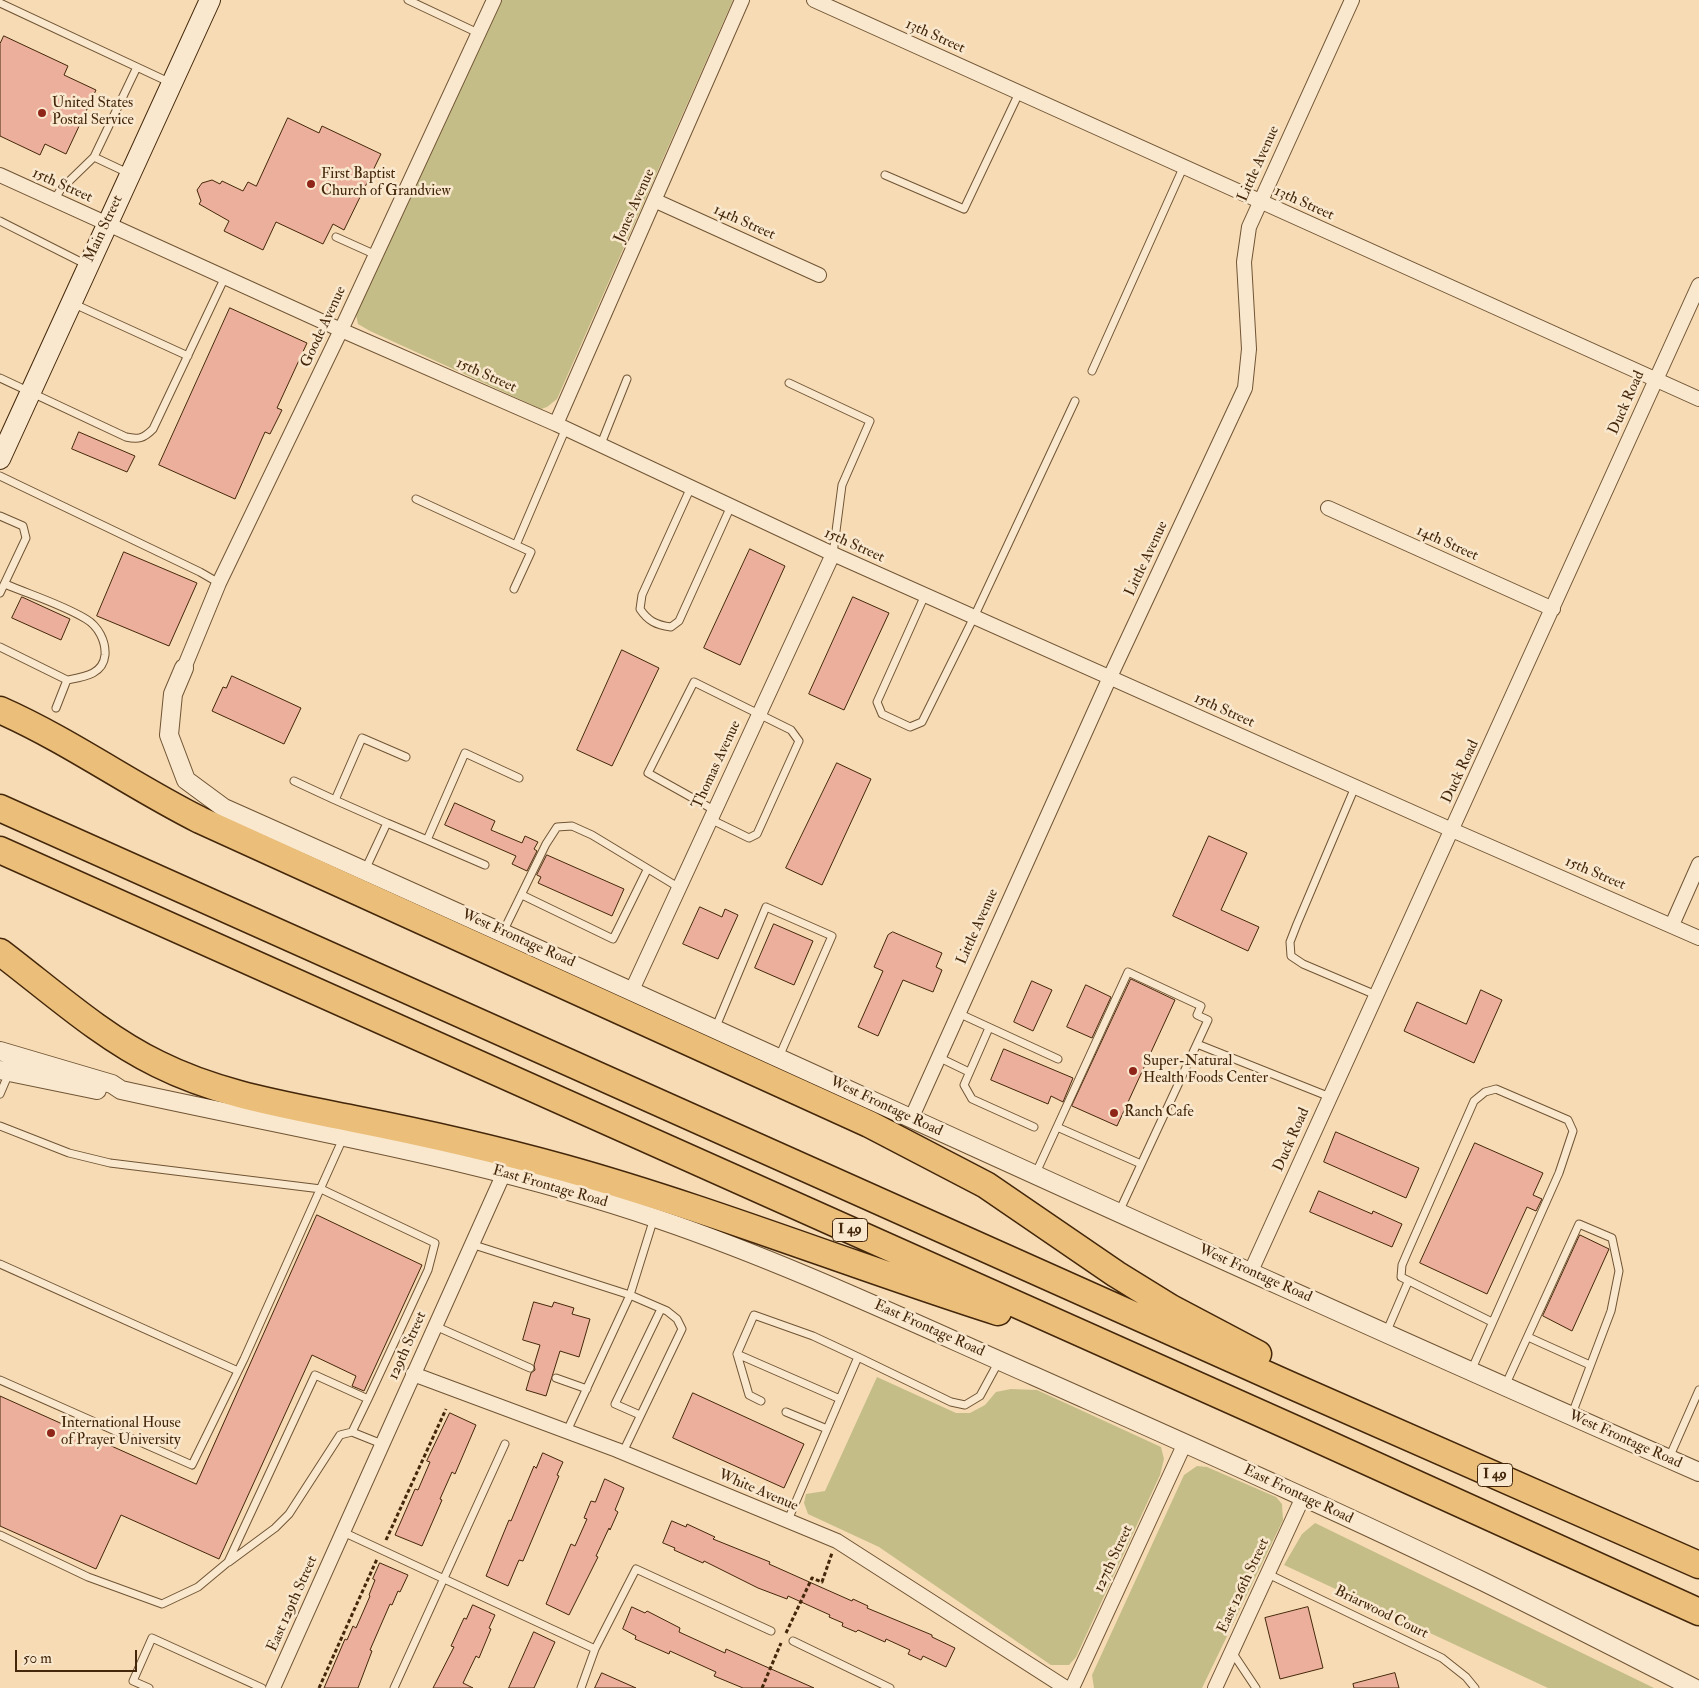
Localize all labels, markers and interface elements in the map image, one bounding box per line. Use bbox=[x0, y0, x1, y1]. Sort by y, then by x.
street label: 13th Street bbox=[902, 16, 968, 58]
place label: United States Postal Service bbox=[52, 95, 134, 130]
marker: United States Postal Service bbox=[36, 107, 48, 119]
street label: Little Avenue bbox=[1234, 123, 1284, 205]
street label: 15th Street bbox=[29, 165, 95, 207]
place label: First Baptist Church of Grandview bbox=[321, 166, 451, 201]
street label: Jones Avenue bbox=[611, 166, 659, 246]
marker: First Baptist Church of Grandview bbox=[305, 178, 317, 190]
street label: 13th Street bbox=[1271, 183, 1337, 225]
street label: Main Street bbox=[81, 193, 127, 265]
street label: 14th Street bbox=[710, 201, 778, 245]
street label: Goode Avenue bbox=[297, 284, 351, 370]
street label: 15th Street bbox=[453, 355, 519, 397]
street label: Duck Road bbox=[1605, 368, 1649, 438]
street label: Little Avenue bbox=[1122, 518, 1172, 600]
street label: 14th Street bbox=[1413, 522, 1481, 566]
street label: 15th Street bbox=[821, 525, 887, 567]
street label: 15th Street bbox=[1191, 690, 1257, 732]
street label: Thomas Avenue bbox=[689, 718, 745, 812]
street label: Duck Road bbox=[1439, 738, 1483, 806]
street label: 15th Street bbox=[1562, 853, 1628, 895]
street label: Little Avenue bbox=[953, 886, 1003, 968]
street label: West Frontage Road bbox=[459, 906, 577, 972]
place label: Super-Natural Health Foods Center bbox=[1143, 1053, 1268, 1088]
marker: Super-Natural Health Foods Center bbox=[1127, 1065, 1139, 1077]
street label: West Frontage Road bbox=[827, 1073, 945, 1141]
place label: Ranch Cafe bbox=[1124, 1104, 1194, 1122]
street label: Duck Road bbox=[1270, 1105, 1314, 1175]
marker: Ranch Cafe bbox=[1108, 1107, 1120, 1119]
street label: East Frontage Road bbox=[490, 1162, 610, 1212]
road number: I 49 bbox=[832, 1218, 868, 1242]
street label: West Frontage Road bbox=[1196, 1241, 1314, 1307]
street label: East Frontage Road bbox=[871, 1297, 987, 1361]
street label: 129th Street bbox=[385, 1309, 431, 1383]
street label: West Frontage Road bbox=[1566, 1407, 1684, 1473]
place label: International House of Prayer University bbox=[61, 1415, 181, 1450]
marker: International House of Prayer University bbox=[45, 1427, 57, 1439]
street label: East Frontage Road bbox=[1240, 1462, 1356, 1528]
road number: I 49 bbox=[1478, 1464, 1512, 1486]
street label: White Avenue bbox=[715, 1466, 801, 1516]
street label: 127th Street bbox=[1091, 1523, 1137, 1595]
street label: East 126th Street bbox=[1214, 1536, 1274, 1636]
street label: East 129th Street bbox=[264, 1553, 322, 1655]
street label: Briarwood Court bbox=[1331, 1583, 1431, 1643]
scale bar bbox=[18, 1640, 140, 1672]
text: 50 m bbox=[23, 1649, 52, 1668]

